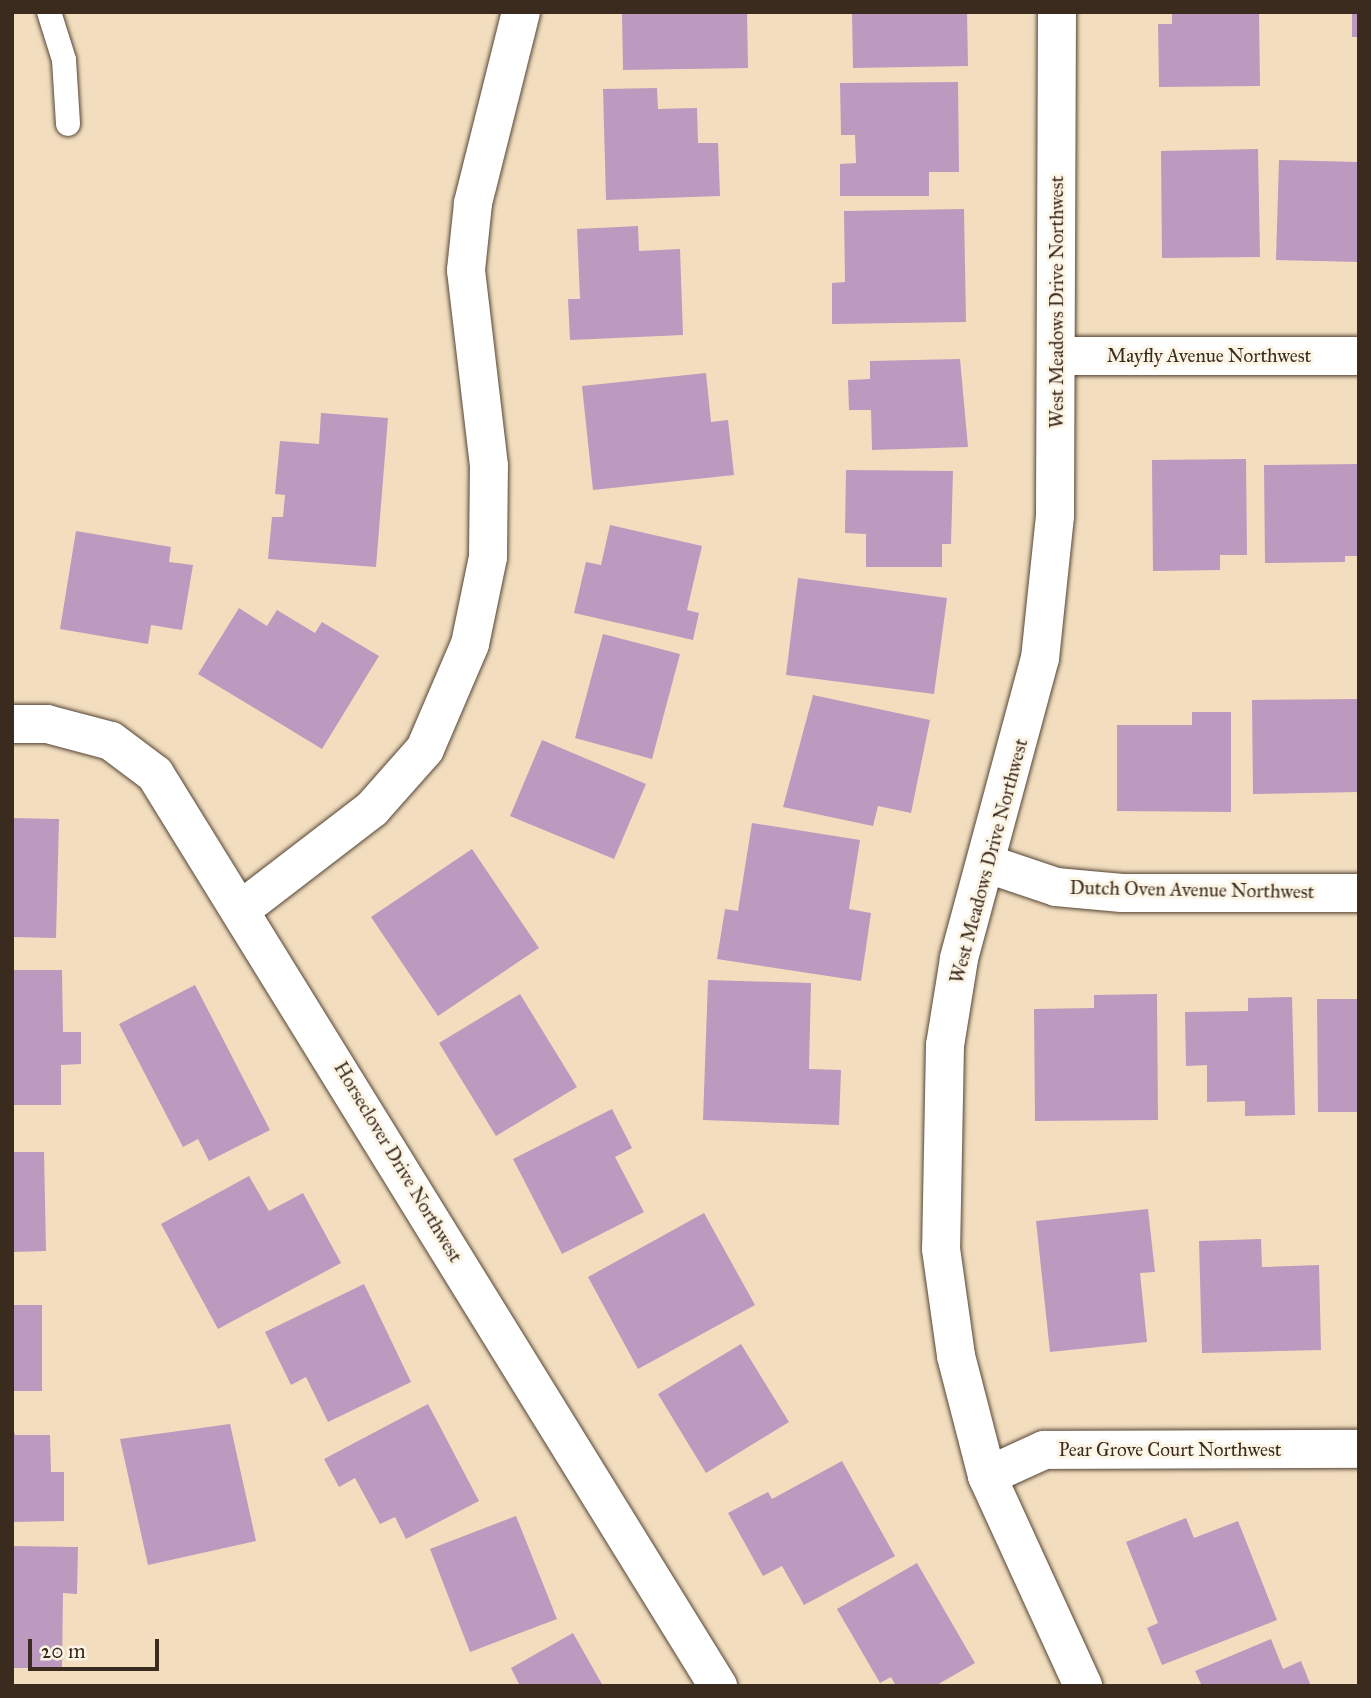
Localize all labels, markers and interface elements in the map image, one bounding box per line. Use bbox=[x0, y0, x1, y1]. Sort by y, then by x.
street label: West Meadows Drive Northwest bbox=[1046, 176, 1068, 428]
street label: Mayfly Avenue Northwest bbox=[1107, 345, 1311, 367]
street label: West Meadows Drive Northwest bbox=[945, 736, 1033, 986]
street label: Dutch Oven Avenue Northwest bbox=[1069, 876, 1315, 904]
street label: Horseclover Drive Northwest bbox=[329, 1058, 467, 1266]
street label: Pear Grove Court Northwest bbox=[1058, 1439, 1282, 1461]
scale bar bbox=[32, 1624, 163, 1668]
text: 20 m bbox=[41, 1638, 86, 1664]

